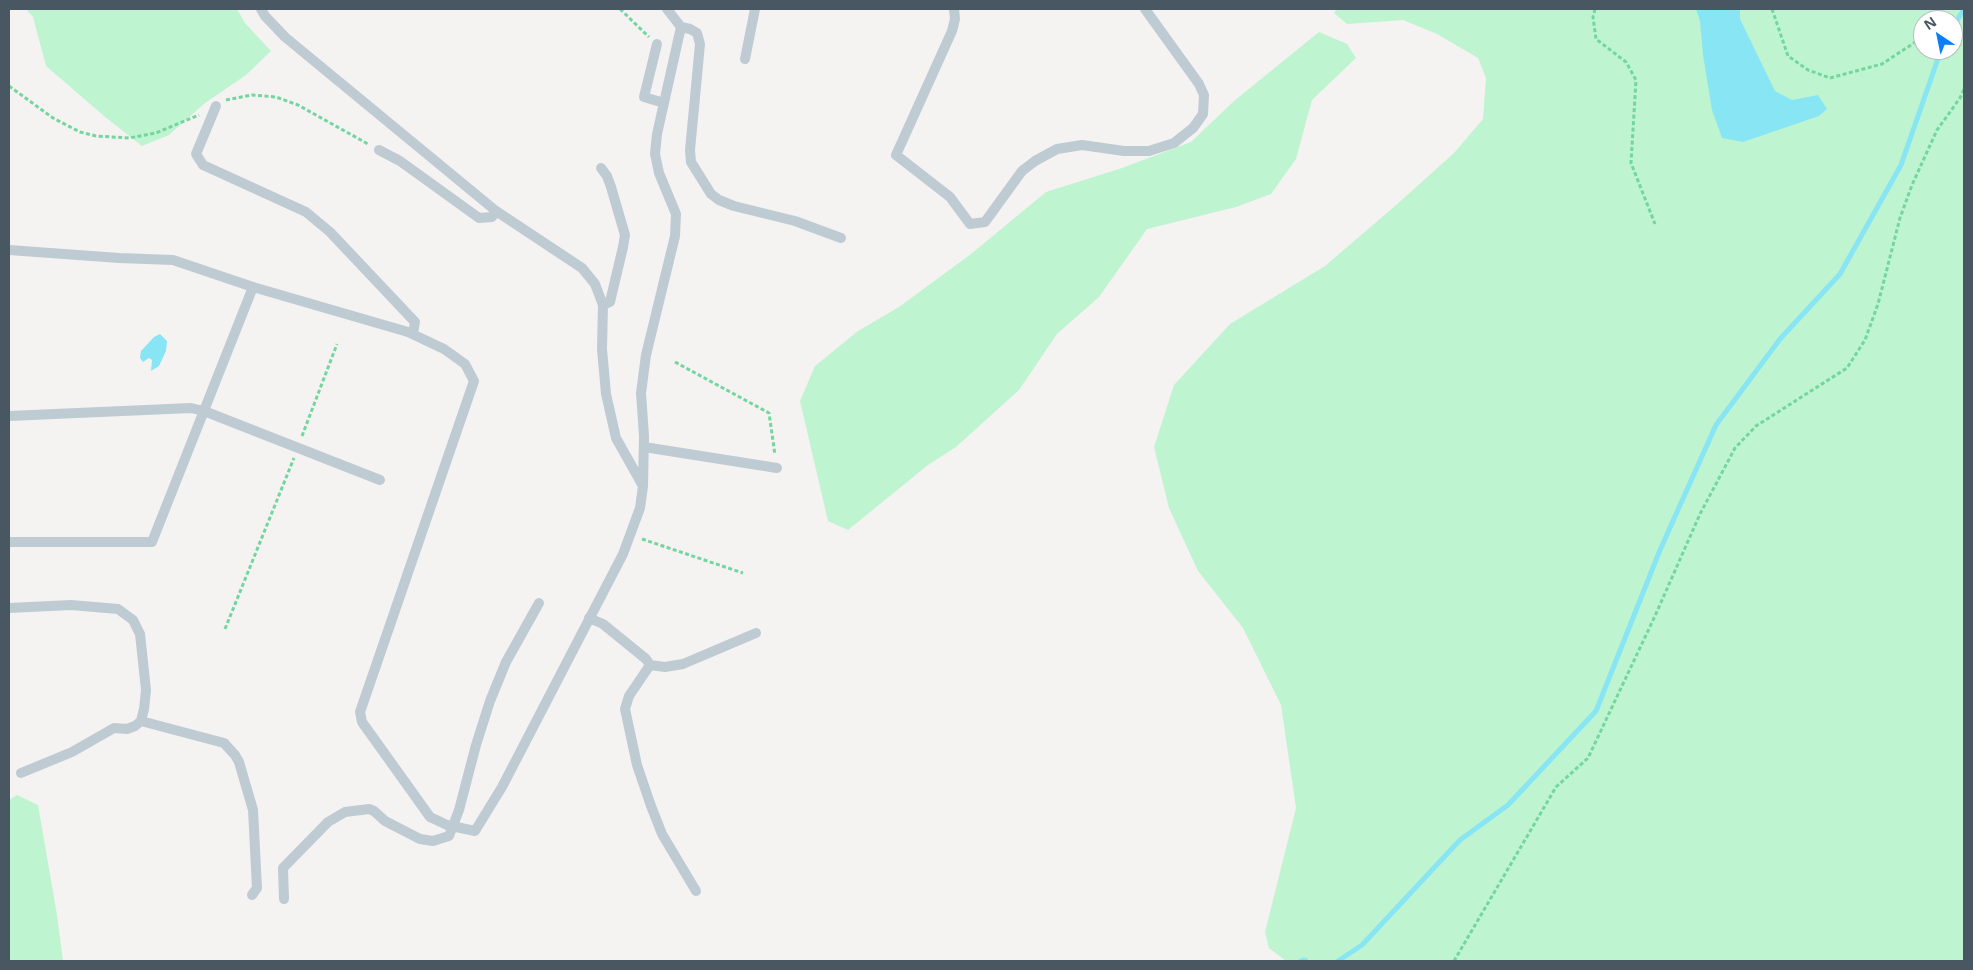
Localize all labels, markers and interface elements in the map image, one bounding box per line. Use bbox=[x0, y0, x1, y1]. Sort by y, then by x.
north arrow bbox=[1913, 10, 1963, 60]
text: N bbox=[1920, 12, 1940, 34]

